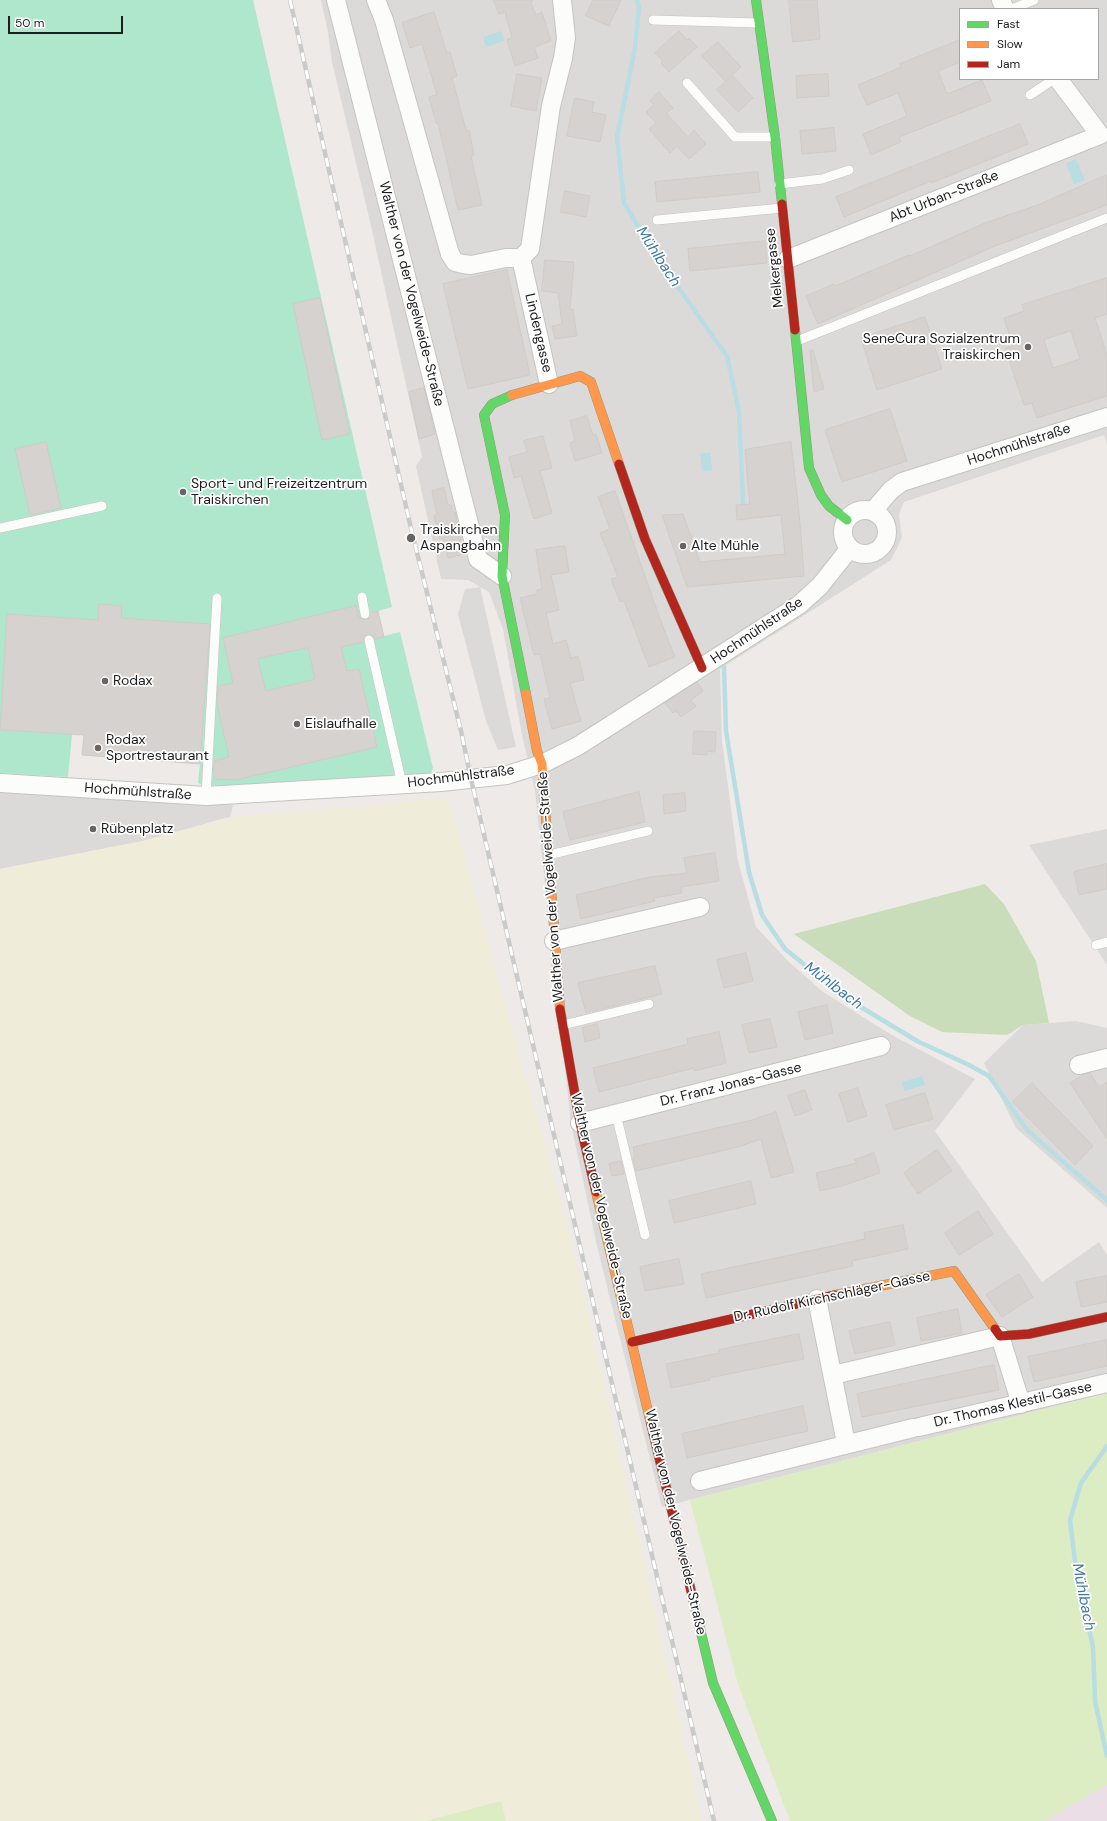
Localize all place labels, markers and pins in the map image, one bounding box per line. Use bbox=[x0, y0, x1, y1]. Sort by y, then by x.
place label: SeneCura Sozialzentrum Traiskirchen bbox=[863, 331, 1020, 364]
marker: SeneCura Sozialzentrum Traiskirchen bbox=[1023, 342, 1033, 352]
place label: Sport- und Freizeitzentrum Traiskirchen bbox=[191, 476, 367, 508]
marker: Sport- und Freizeitzentrum Traiskirchen bbox=[178, 487, 188, 497]
place label: Traiskirchen Aspangbahn bbox=[420, 522, 501, 554]
marker: Traiskirchen Aspangbahn bbox=[405, 532, 417, 544]
place label: Alte Mühle bbox=[691, 538, 759, 554]
marker: Alte Mühle bbox=[678, 541, 688, 551]
place label: Rodax bbox=[113, 673, 153, 689]
marker: Rodax bbox=[100, 676, 110, 686]
place label: Eislaufhalle bbox=[305, 716, 377, 732]
marker: Eislaufhalle bbox=[292, 719, 302, 729]
place label: Rodax Sportrestaurant bbox=[106, 732, 209, 764]
marker: Rodax Sportrestaurant bbox=[93, 743, 103, 753]
place label: Rübenplatz bbox=[101, 821, 173, 837]
marker: Rübenplatz bbox=[88, 824, 98, 834]

